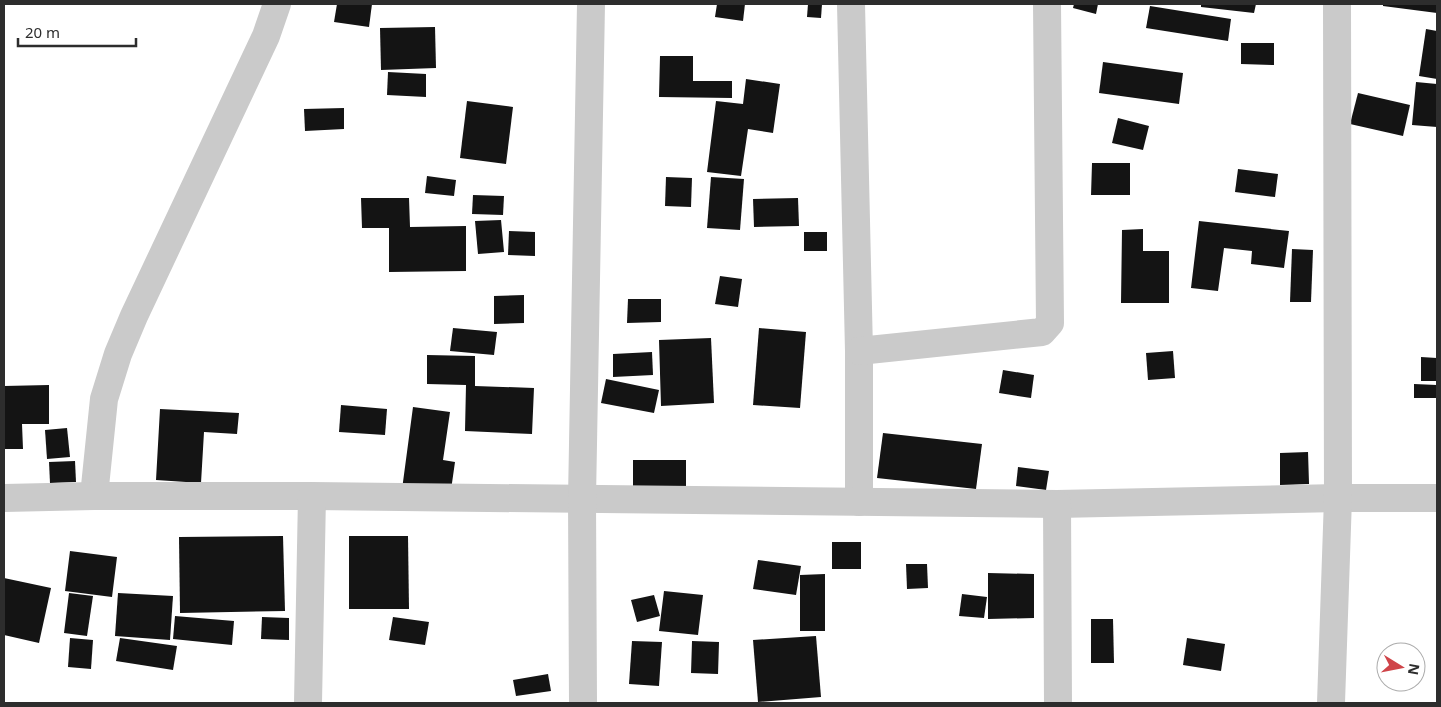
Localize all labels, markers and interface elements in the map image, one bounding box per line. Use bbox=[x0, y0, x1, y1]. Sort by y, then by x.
scale bar bbox=[18, 15, 135, 47]
text: 20 m bbox=[25, 22, 60, 42]
north arrow bbox=[1376, 642, 1426, 692]
text: N bbox=[1404, 662, 1425, 677]

